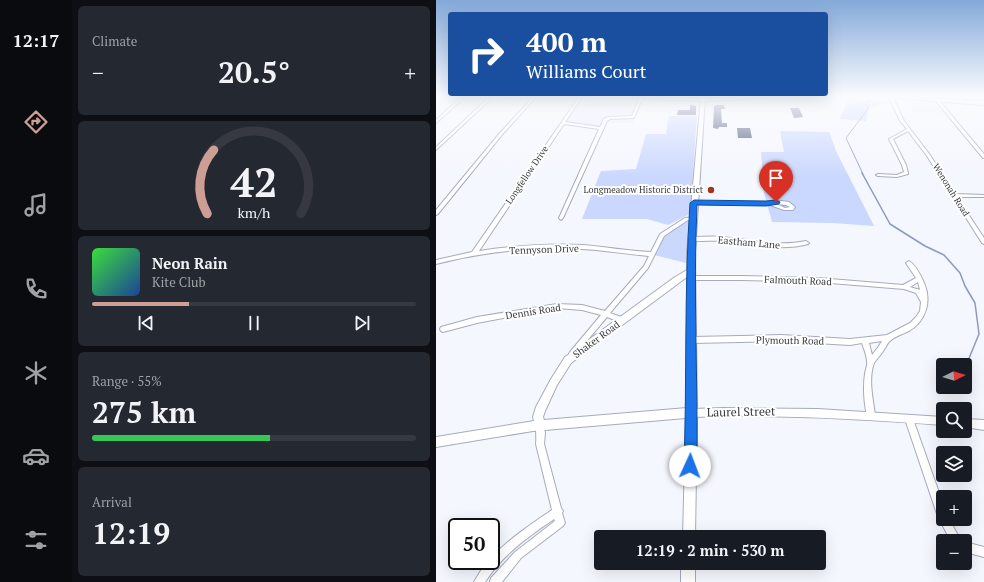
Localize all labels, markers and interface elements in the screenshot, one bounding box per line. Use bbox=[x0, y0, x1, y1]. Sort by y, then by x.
text: 400 m bbox=[526, 23, 607, 60]
text: 12:17 bbox=[13, 28, 59, 52]
icon: right bbox=[460, 28, 512, 80]
text: Climate bbox=[92, 32, 137, 50]
text: 20.5° bbox=[218, 52, 290, 92]
text: − bbox=[92, 58, 104, 87]
text: + bbox=[404, 58, 416, 87]
text: Williams Court bbox=[526, 59, 646, 83]
icon: directions bbox=[22, 108, 50, 136]
street label: Longfellow Drive bbox=[503, 143, 551, 207]
text: 42 bbox=[230, 154, 278, 209]
pin bbox=[759, 161, 793, 202]
street label: Wenonah Road bbox=[930, 161, 972, 219]
icon: arrive bbox=[765, 167, 787, 189]
place label: Longmeadow Historic District bbox=[584, 184, 704, 196]
marker: Longmeadow Historic District bbox=[706, 185, 716, 195]
icon: music bbox=[22, 191, 50, 219]
text: km/h bbox=[238, 202, 271, 221]
street label: Eastham Lane bbox=[717, 233, 781, 252]
street label: Tennyson Drive bbox=[509, 242, 579, 257]
text: Neon Rain bbox=[152, 253, 228, 273]
text: Kite Club bbox=[152, 273, 206, 291]
street label: Falmouth Road bbox=[764, 273, 832, 288]
icon: phone bbox=[22, 275, 50, 303]
street label: Dennis Road bbox=[504, 301, 562, 322]
icon: previous bbox=[135, 312, 157, 334]
icon: pause bbox=[243, 312, 265, 334]
icon: next bbox=[351, 312, 373, 334]
street label: Shaker Road bbox=[570, 318, 623, 361]
street label: Plymouth Road bbox=[756, 333, 825, 348]
north arrow bbox=[936, 358, 972, 394]
map controls bbox=[936, 358, 972, 570]
icon: climate bbox=[22, 359, 50, 387]
text: Range · 55% bbox=[92, 372, 162, 390]
text: 275 km bbox=[92, 392, 196, 432]
button: search bbox=[936, 402, 972, 438]
street label: Laurel Street bbox=[706, 403, 776, 420]
icon: car bbox=[22, 442, 50, 470]
position arrow bbox=[669, 445, 711, 487]
button: layers bbox=[936, 446, 972, 482]
button: + bbox=[936, 490, 972, 526]
text: Arrival bbox=[92, 493, 132, 511]
text: 12:19 bbox=[92, 513, 170, 553]
speed limit sign: 50 bbox=[448, 518, 500, 570]
icon: filters bbox=[22, 526, 50, 554]
button: − bbox=[936, 534, 972, 570]
text: 12:19 · 2 min · 530 m bbox=[636, 540, 784, 560]

